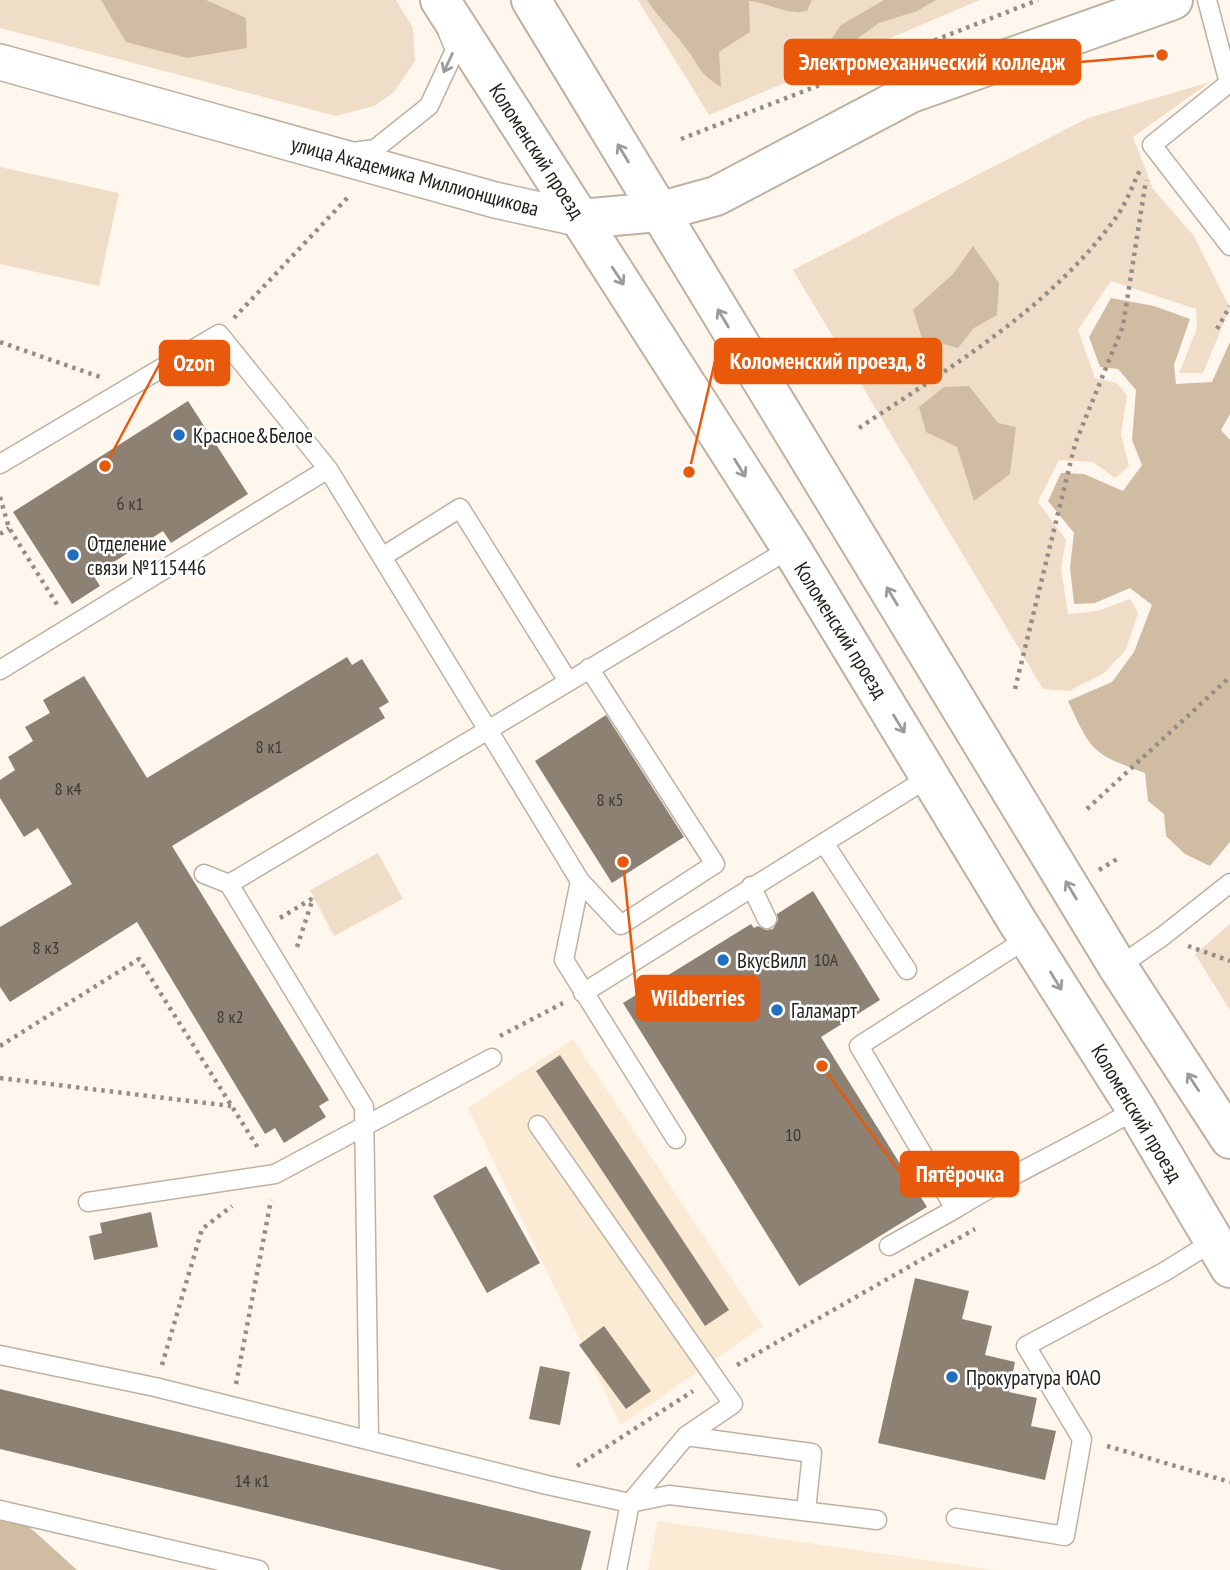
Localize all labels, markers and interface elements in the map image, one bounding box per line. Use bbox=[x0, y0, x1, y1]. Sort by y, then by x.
callout: Электромеханический колледж bbox=[785, 40, 1080, 84]
text: Электромеханический колледж bbox=[799, 47, 1066, 76]
one-way arrow bbox=[441, 53, 454, 74]
street label: Коломенский проезд bbox=[483, 78, 591, 224]
street label: улица Академика Миллионщикова bbox=[288, 130, 542, 222]
one-way arrow bbox=[615, 144, 629, 164]
one-way arrow bbox=[612, 266, 626, 286]
one-way arrow bbox=[716, 309, 730, 329]
callout: Коломенский проезд, 8 bbox=[715, 339, 941, 383]
callout: Ozon bbox=[160, 341, 229, 385]
text: Коломенский проезд, 8 bbox=[730, 346, 926, 375]
text: Ozon bbox=[173, 348, 215, 377]
place label: Красное&Белое bbox=[193, 422, 313, 449]
marker: Красное&Белое bbox=[171, 427, 187, 443]
one-way arrow bbox=[734, 458, 748, 478]
house number: 6 к1 bbox=[117, 492, 143, 515]
place label: Отделение связи №115446 bbox=[87, 530, 206, 581]
marker: Отделение связи №115446 bbox=[65, 547, 81, 563]
street label: Коломенский проезд bbox=[788, 557, 894, 703]
one-way arrow bbox=[885, 587, 899, 607]
one-way arrow bbox=[893, 714, 907, 734]
house number: 8 к1 bbox=[256, 735, 282, 758]
house number: 8 к4 bbox=[55, 777, 81, 800]
house number: 8 к5 bbox=[597, 788, 623, 811]
one-way arrow bbox=[1064, 880, 1078, 900]
house number: 8 к3 bbox=[33, 936, 59, 959]
place label: ВкусВилл bbox=[737, 947, 807, 974]
house number: 10А bbox=[814, 948, 839, 971]
marker: ВкусВилл bbox=[715, 952, 731, 968]
one-way arrow bbox=[1049, 971, 1063, 991]
callout: Wildberries bbox=[637, 976, 759, 1020]
text: Wildberries bbox=[650, 983, 745, 1012]
place label: Галамарт bbox=[791, 997, 857, 1024]
marker: Галамарт bbox=[769, 1002, 785, 1018]
house number: 8 к2 bbox=[217, 1005, 243, 1028]
street label: Коломенский проезд bbox=[1085, 1039, 1189, 1187]
one-way arrow bbox=[1185, 1073, 1200, 1092]
house number: 10 bbox=[785, 1123, 801, 1146]
callout: Пятёрочка bbox=[901, 1152, 1018, 1196]
text: Пятёрочка bbox=[916, 1159, 1004, 1188]
place label: Прокуратура ЮАО bbox=[966, 1364, 1101, 1391]
marker: Прокуратура ЮАО bbox=[944, 1369, 960, 1385]
house number: 14 к1 bbox=[234, 1469, 270, 1492]

